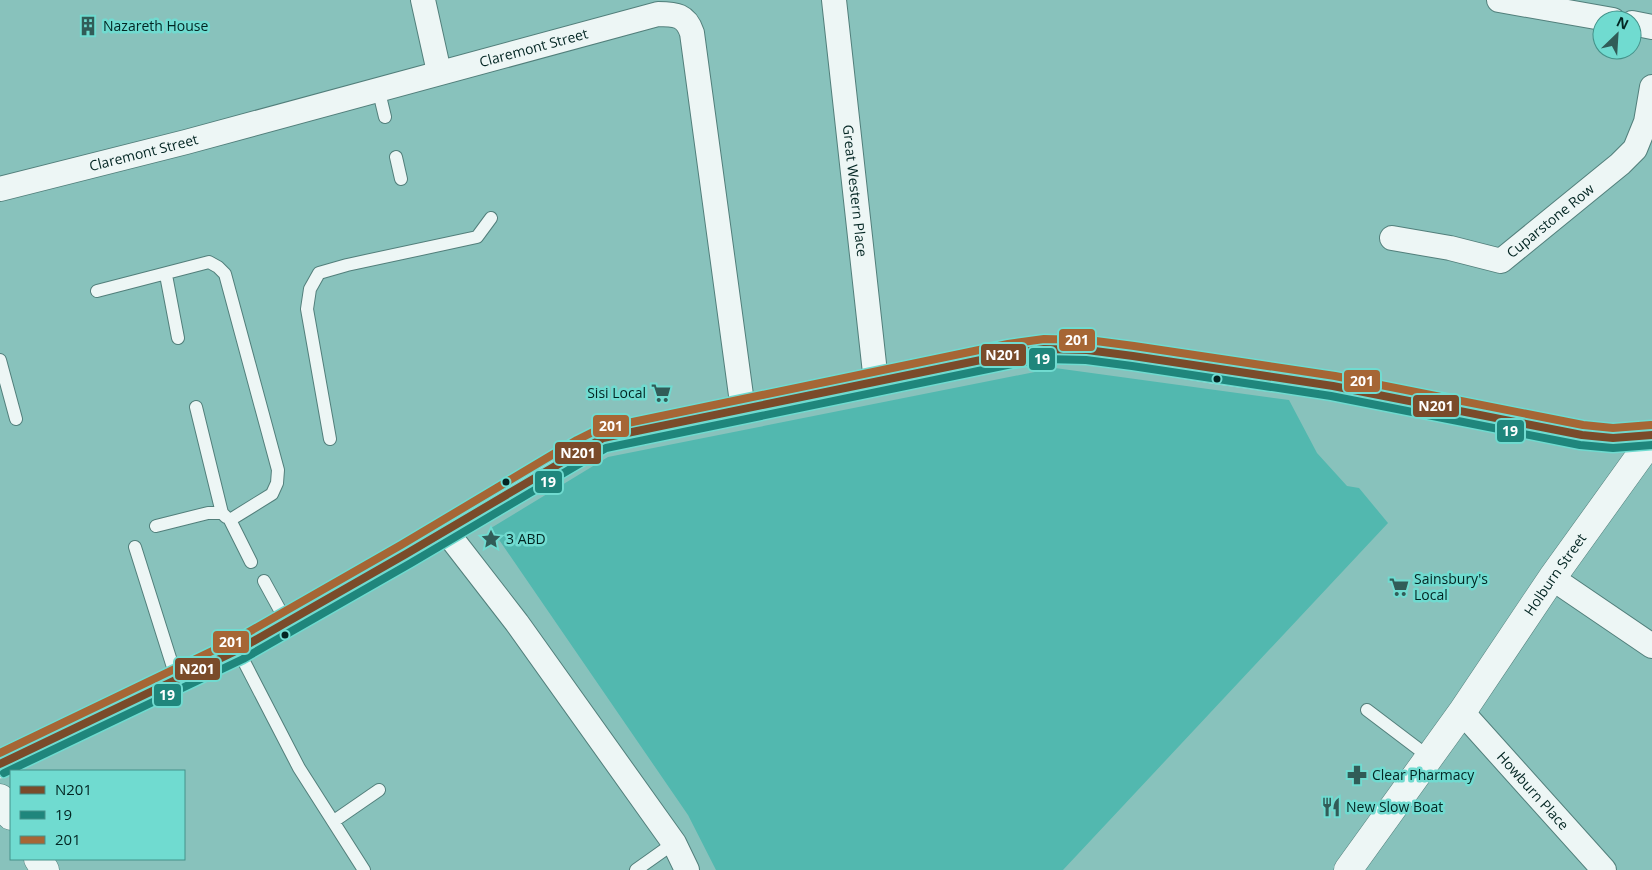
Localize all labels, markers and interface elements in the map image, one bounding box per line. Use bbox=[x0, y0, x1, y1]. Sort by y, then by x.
north arrow bbox=[1592, 10, 1642, 60]
text: N bbox=[1614, 12, 1632, 34]
building icon: Nazareth House bbox=[77, 15, 99, 37]
place label: Nazareth House bbox=[103, 16, 208, 35]
street label: Claremont Street bbox=[477, 23, 590, 71]
street label: Great Western Place bbox=[839, 124, 872, 258]
street label: Claremont Street bbox=[87, 129, 200, 175]
street label: Cuparstone Row bbox=[1502, 179, 1598, 262]
line badge: 201 bbox=[1058, 328, 1096, 352]
text: 201 bbox=[1065, 330, 1089, 349]
line badge: N201 bbox=[980, 343, 1027, 367]
text: N201 bbox=[985, 345, 1021, 364]
line badge: 19 bbox=[1028, 347, 1056, 371]
text: 19 bbox=[1034, 349, 1050, 368]
line badge: 201 bbox=[1343, 369, 1381, 393]
text: 201 bbox=[1350, 371, 1374, 390]
unlabelled marker bbox=[1212, 374, 1222, 384]
supermarket icon: Sisi Local bbox=[650, 382, 672, 404]
place label: Sisi Local bbox=[587, 383, 646, 402]
line badge: N201 bbox=[1412, 394, 1460, 418]
text: N201 bbox=[1418, 396, 1454, 415]
line badge: 201 bbox=[592, 414, 630, 438]
text: 201 bbox=[599, 416, 623, 435]
line badge: 19 bbox=[1496, 419, 1525, 443]
text: 19 bbox=[1502, 421, 1518, 440]
line badge: N201 bbox=[554, 441, 602, 465]
text: N201 bbox=[560, 443, 596, 462]
line badge: 19 bbox=[534, 470, 563, 494]
text: 19 bbox=[540, 472, 556, 491]
unlabelled marker bbox=[501, 477, 511, 487]
place icon: 3 ABD bbox=[480, 528, 502, 550]
place label: 3 ABD bbox=[506, 529, 546, 548]
street label: Holburn Street bbox=[1519, 529, 1590, 619]
place label: Sainsbury's Local bbox=[1414, 569, 1488, 604]
supermarket icon: Sainsbury's Local bbox=[1388, 576, 1410, 598]
line badge: 201 bbox=[212, 630, 250, 654]
unlabelled marker bbox=[280, 630, 290, 640]
text: 201 bbox=[219, 632, 243, 651]
line badge: N201 bbox=[174, 657, 221, 681]
text: N201 bbox=[179, 659, 215, 678]
line badge: 19 bbox=[153, 683, 182, 707]
text: 19 bbox=[159, 685, 175, 704]
street label: Howburn Place bbox=[1493, 747, 1573, 834]
pharmacy icon: Clear Pharmacy bbox=[1346, 764, 1368, 786]
place label: Clear Pharmacy bbox=[1372, 765, 1475, 784]
legend bbox=[10, 770, 185, 860]
text: N201 bbox=[55, 779, 92, 799]
restaurant icon: New Slow Boat bbox=[1320, 796, 1342, 818]
place label: New Slow Boat bbox=[1346, 797, 1443, 816]
text: 19 bbox=[55, 804, 72, 824]
text: 201 bbox=[55, 829, 81, 849]

